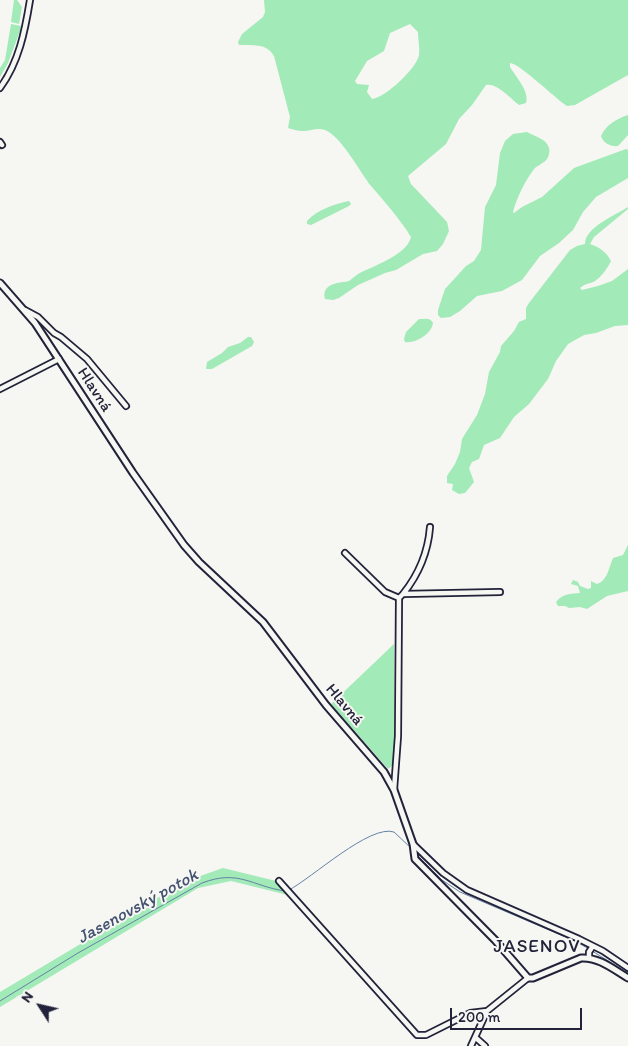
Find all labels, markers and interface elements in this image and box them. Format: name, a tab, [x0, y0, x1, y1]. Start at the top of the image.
street label: Hlavná	[73, 364, 115, 416]
street label: Hlavná	[321, 680, 367, 730]
water label: Jasenovský potok	[74, 865, 202, 949]
district label: JASENOV	[493, 936, 581, 958]
north arrow	[15, 981, 65, 1031]
text: N	[18, 988, 37, 1006]
scale bar	[453, 998, 586, 1030]
text: 200 m	[458, 1008, 500, 1026]

